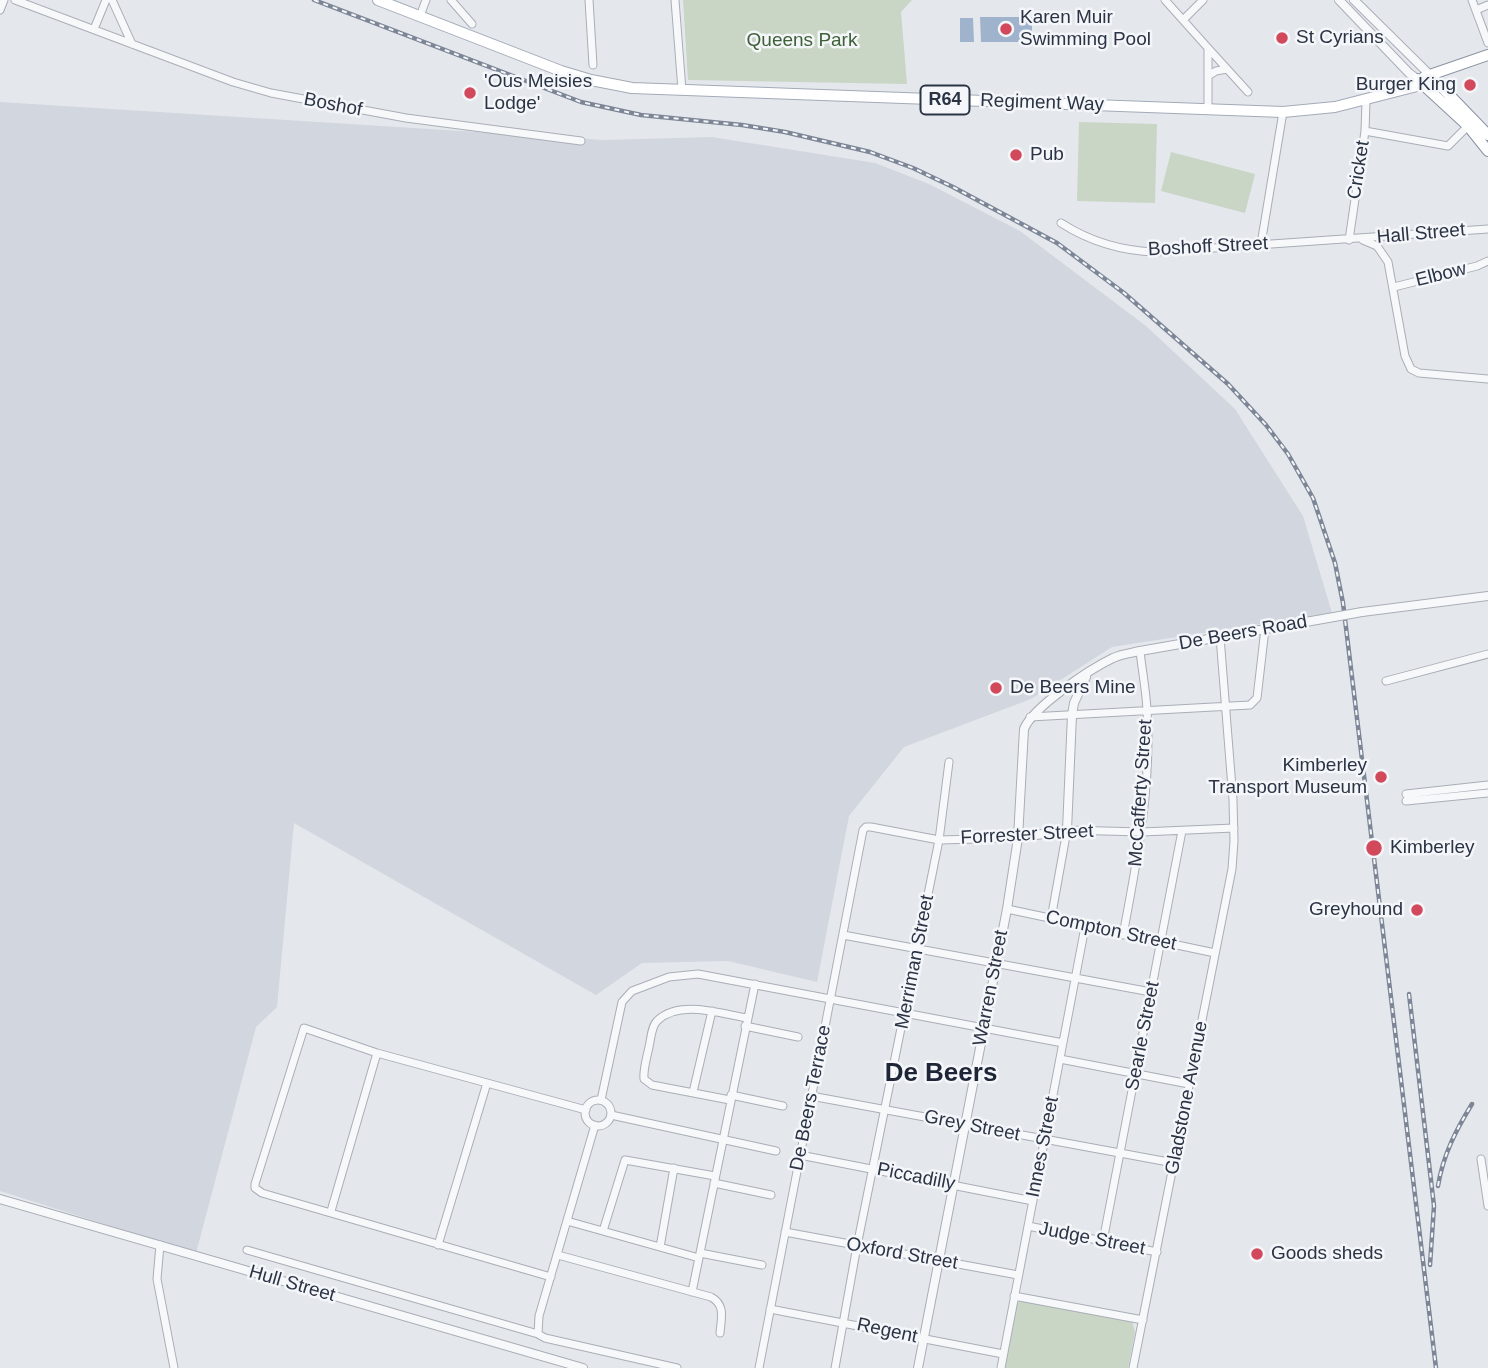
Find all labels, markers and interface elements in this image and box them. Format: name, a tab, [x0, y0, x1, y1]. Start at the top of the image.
place label: Karen Muir Swimming Pool	[1020, 7, 1151, 51]
marker: Karen Muir Swimming Pool	[998, 21, 1014, 37]
place label: St Cyrians	[1296, 27, 1384, 49]
park label: Queens Park	[747, 30, 857, 52]
marker: St Cyrians	[1274, 30, 1290, 46]
place label: 'Ous Meisies Lodge'	[484, 71, 592, 115]
place label: Burger King	[1356, 74, 1456, 96]
marker: Burger King	[1462, 77, 1478, 93]
marker: 'Ous Meisies Lodge'	[462, 85, 478, 101]
road number: R64	[920, 86, 970, 114]
street label: Boshof	[302, 88, 364, 122]
street label: Regiment Way	[980, 89, 1104, 117]
street label: Cricket	[1343, 139, 1375, 201]
place label: Pub	[1030, 144, 1064, 166]
marker: Pub	[1008, 147, 1024, 163]
street label: Hall Street	[1376, 219, 1466, 249]
street label: Boshoff Street	[1147, 232, 1269, 262]
street label: Elbow	[1413, 258, 1469, 292]
street label: De Beers Road	[1177, 610, 1309, 656]
place label: De Beers Mine	[1010, 677, 1136, 699]
marker: De Beers Mine	[988, 680, 1004, 696]
street label: McCafferty Street	[1124, 719, 1158, 867]
place label: Kimberley Transport Museum	[1208, 755, 1367, 799]
marker: Kimberley Transport Museum	[1373, 769, 1389, 785]
street label: Forrester Street	[960, 820, 1094, 850]
place label: Kimberley	[1390, 837, 1474, 859]
marker: Kimberley	[1364, 838, 1384, 858]
street label: Merriman Street	[891, 893, 939, 1031]
place label: Greyhound	[1309, 899, 1403, 921]
marker: Greyhound	[1409, 902, 1425, 918]
street label: Compton Street	[1044, 906, 1178, 956]
street label: Warren Street	[969, 928, 1013, 1048]
street label: Searle Street	[1121, 979, 1165, 1093]
street label: Gladstone Avenue	[1161, 1019, 1213, 1177]
street label: De Beers Terrace	[786, 1023, 836, 1173]
district label: De Beers	[885, 1058, 997, 1090]
street label: Innes Street	[1022, 1095, 1064, 1199]
street label: Grey Street	[922, 1106, 1022, 1146]
street label: Piccadilly	[875, 1158, 957, 1196]
street label: Judge Street	[1037, 1218, 1147, 1260]
street label: Oxford Street	[844, 1233, 960, 1275]
place label: Goods sheds	[1271, 1243, 1383, 1265]
marker: Goods sheds	[1249, 1246, 1265, 1262]
street label: Hull Street	[246, 1261, 338, 1307]
street label: Regent	[855, 1313, 919, 1349]

